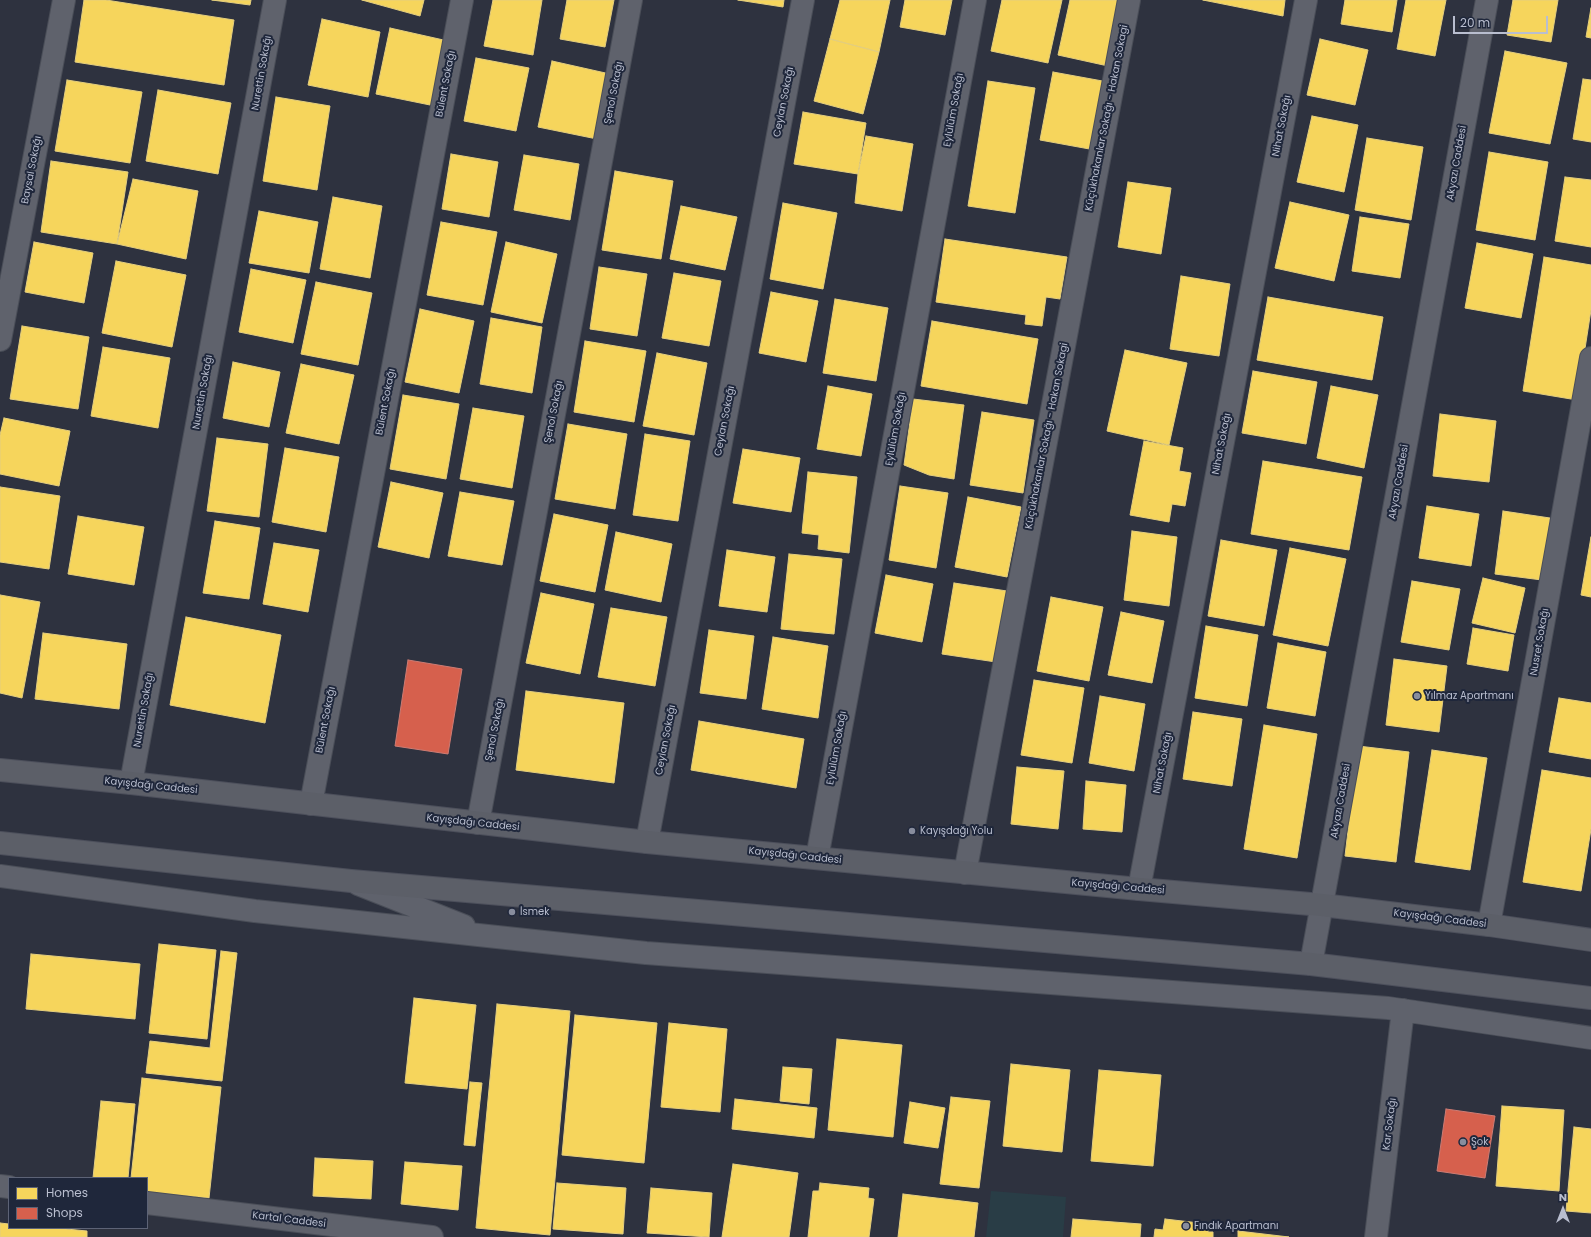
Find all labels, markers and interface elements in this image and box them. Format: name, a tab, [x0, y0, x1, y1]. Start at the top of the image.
scale bar	[1455, 8, 1550, 34]
text: 20 m	[1460, 14, 1490, 31]
street label: Küçükhakanlar Sokağı - Hakan Sokagi	[1083, 24, 1131, 212]
street label: Nurettin Sokağı	[250, 35, 274, 111]
street label: Bülent Sokağı	[434, 50, 458, 118]
street label: Şenol Sokağı	[602, 61, 626, 125]
street label: Ceylan Sokağı	[771, 66, 797, 138]
street label: Eylülüm Sokağı	[942, 72, 966, 148]
street label: Nihat Sokağı	[1270, 94, 1294, 158]
street label: Akyazı Caddesi	[1445, 125, 1469, 201]
street label: Baysal Sokağı	[20, 135, 44, 205]
street label: Küçükhakanlar Sokağı - Hakan Sokagi	[1023, 342, 1071, 530]
street label: Nurettin Sokağı	[191, 354, 215, 430]
street label: Bülent Sokağı	[374, 368, 398, 436]
street label: Şenol Sokağı	[542, 380, 566, 444]
street label: Ceylan Sokağı	[712, 385, 738, 457]
street label: Eylülüm Sokağı	[884, 391, 908, 467]
street label: Nihat Sokağı	[1210, 412, 1234, 476]
street label: Akyazı Caddesi	[1387, 444, 1411, 520]
street label: Nusret Sokağı	[1528, 607, 1552, 677]
street label: Nurettin Sokağı	[132, 672, 156, 748]
street label: Bülent Sokağı	[314, 686, 338, 754]
place label: Yılmaz Apartmanı	[1425, 690, 1514, 702]
marker: Yılmaz Apartmanı	[1412, 691, 1422, 701]
street label: Şenol Sokağı	[483, 698, 507, 762]
street label: Ceylan Sokağı	[653, 704, 679, 776]
street label: Eylülüm Sokağı	[825, 710, 849, 786]
street label: Nihat Sokağı	[1151, 731, 1175, 795]
street label: Akyazı Caddesi	[1329, 763, 1353, 839]
street label: Kayışdağı Caddesi	[104, 775, 198, 797]
street label: Kayışdağı Caddesi	[426, 812, 520, 834]
place label: Kayışdağı Yolu	[920, 825, 993, 837]
marker: Kayışdağı Yolu	[907, 826, 917, 836]
street label: Kayışdağı Caddesi	[748, 845, 842, 867]
street label: Kayışdağı Caddesi	[1071, 877, 1165, 897]
place label: İsmek	[520, 906, 549, 918]
marker: İsmek	[507, 907, 517, 917]
street label: Kayışdağı Caddesi	[1393, 907, 1487, 931]
street label: Kar Sokağı	[1381, 1097, 1399, 1151]
place label: Şok	[1471, 1136, 1488, 1148]
marker: Şok	[1458, 1137, 1468, 1147]
legend	[8, 1177, 148, 1229]
text: Homes	[46, 1184, 88, 1201]
north arrow	[1543, 1189, 1583, 1229]
text: N	[1559, 1189, 1567, 1205]
text: Shops	[46, 1204, 83, 1221]
street label: Kartal Caddesi	[252, 1210, 326, 1230]
place label: Fındık Apartmanı	[1194, 1220, 1278, 1232]
marker: Fındık Apartmanı	[1181, 1221, 1191, 1231]

